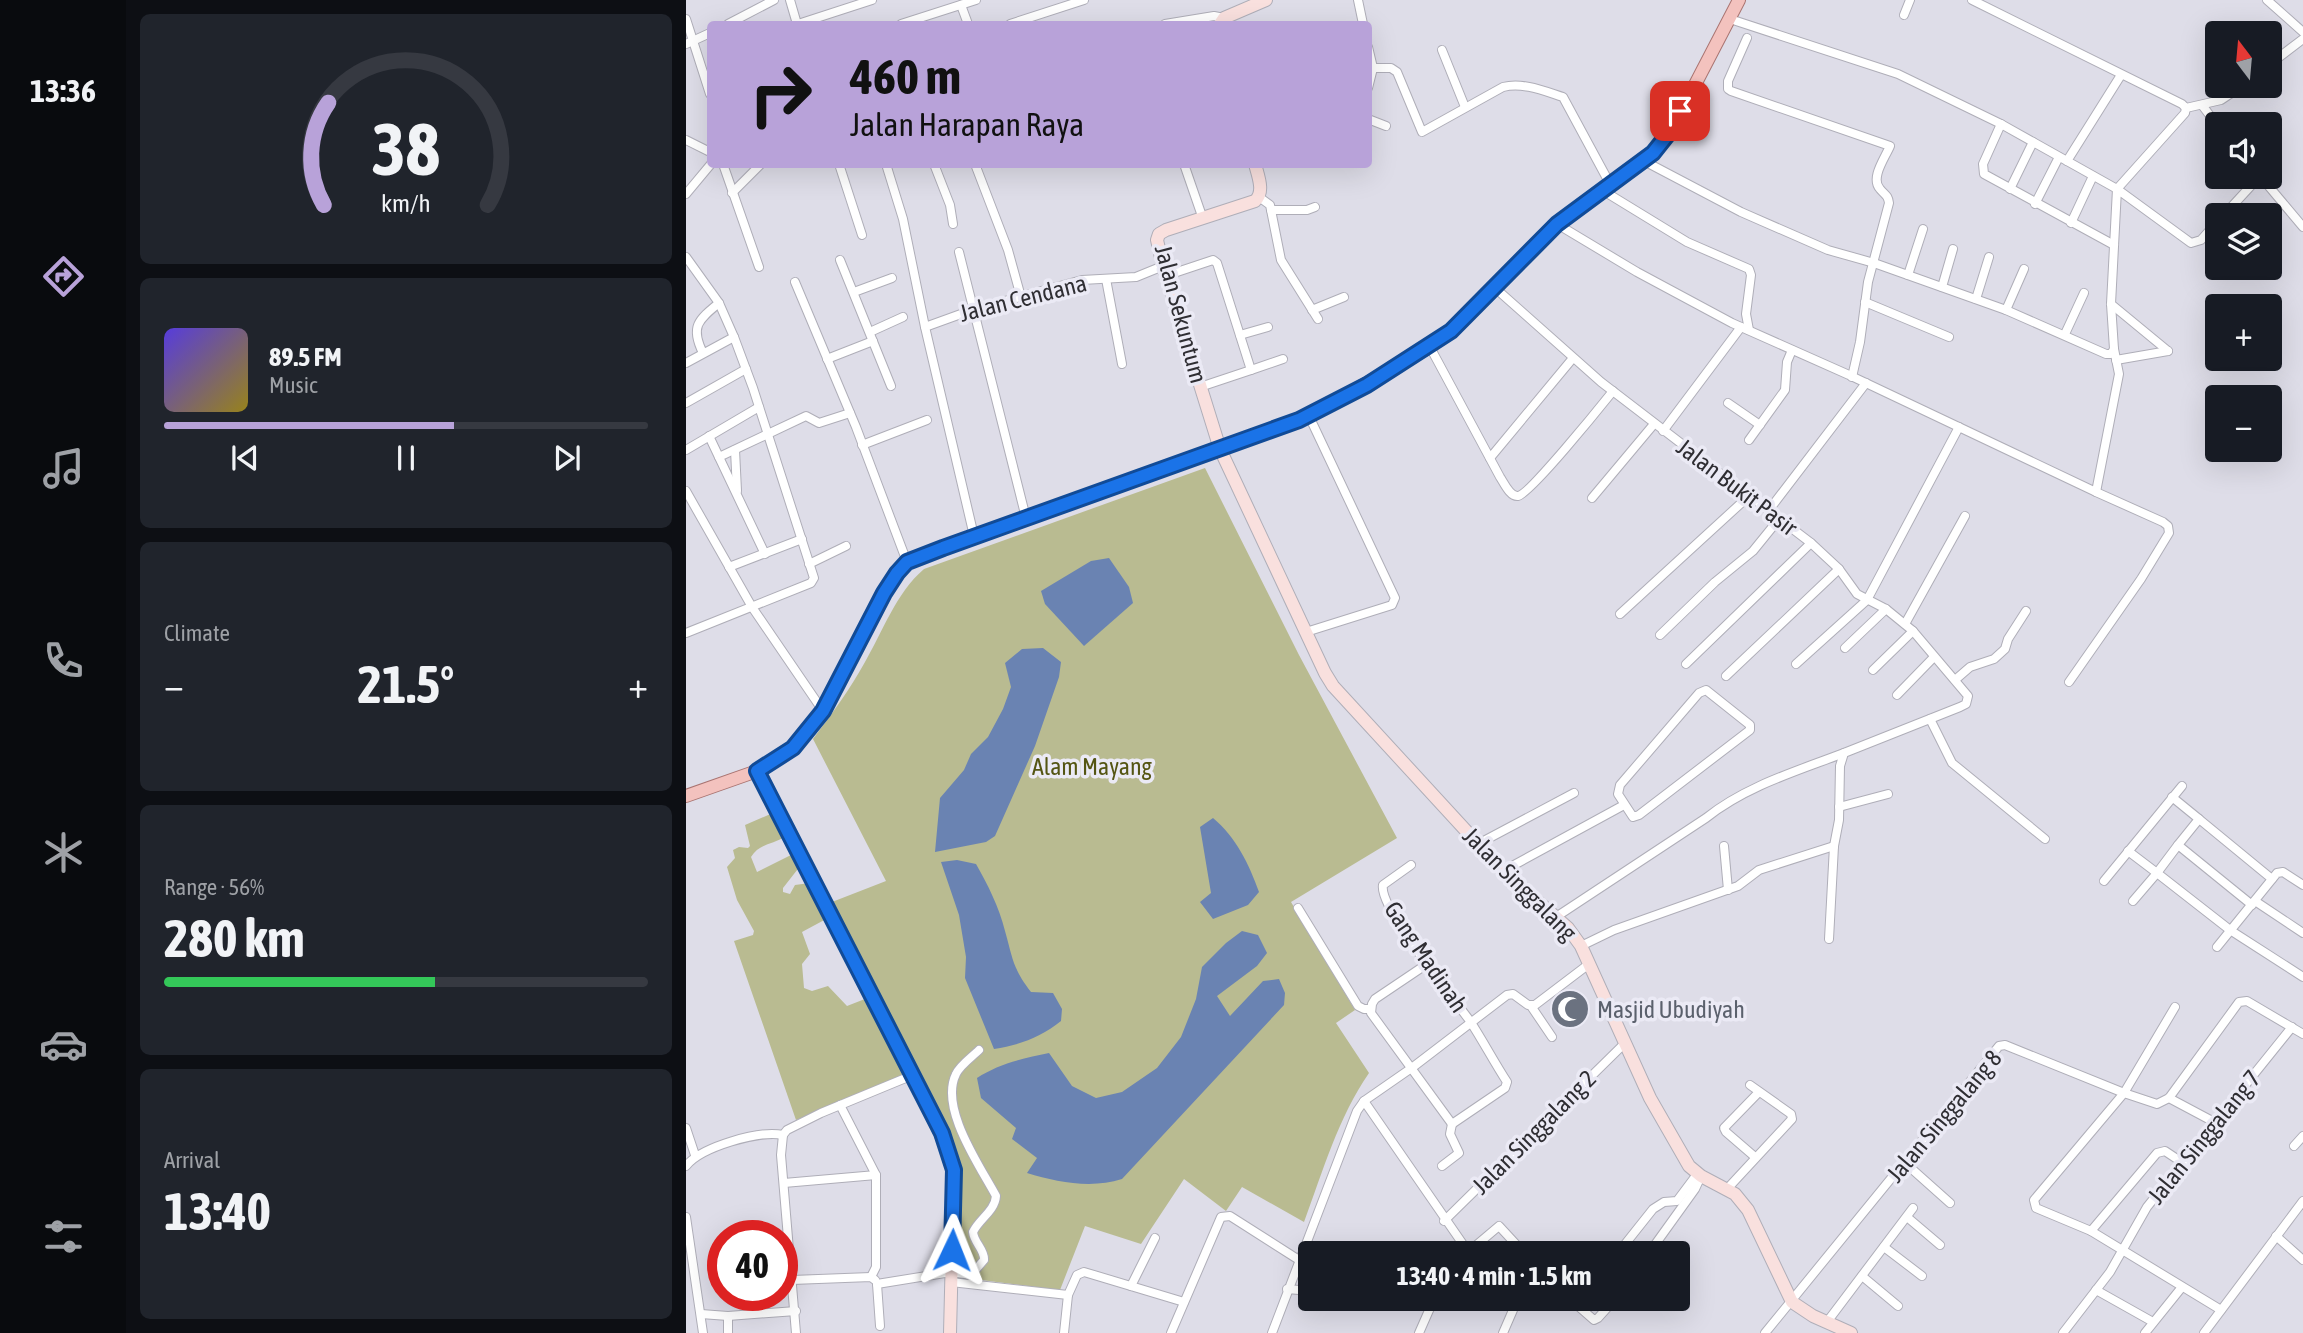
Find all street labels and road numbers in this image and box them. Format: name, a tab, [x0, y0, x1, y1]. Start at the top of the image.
street label: Jalan Sekuntum	[1150, 242, 1212, 386]
street label: Jalan Cendana	[957, 269, 1089, 327]
street label: Jalan Bukit Pasir	[1672, 433, 1803, 541]
street label: Jalan Singgalang	[1458, 822, 1583, 947]
street label: Gang Madinah	[1379, 897, 1473, 1017]
street label: Jalan Singgalang 8	[1881, 1045, 2007, 1187]
street label: Jalan Singgalang 2	[1467, 1065, 1601, 1199]
street label: Jalan Singgalang 7	[2142, 1065, 2266, 1209]

